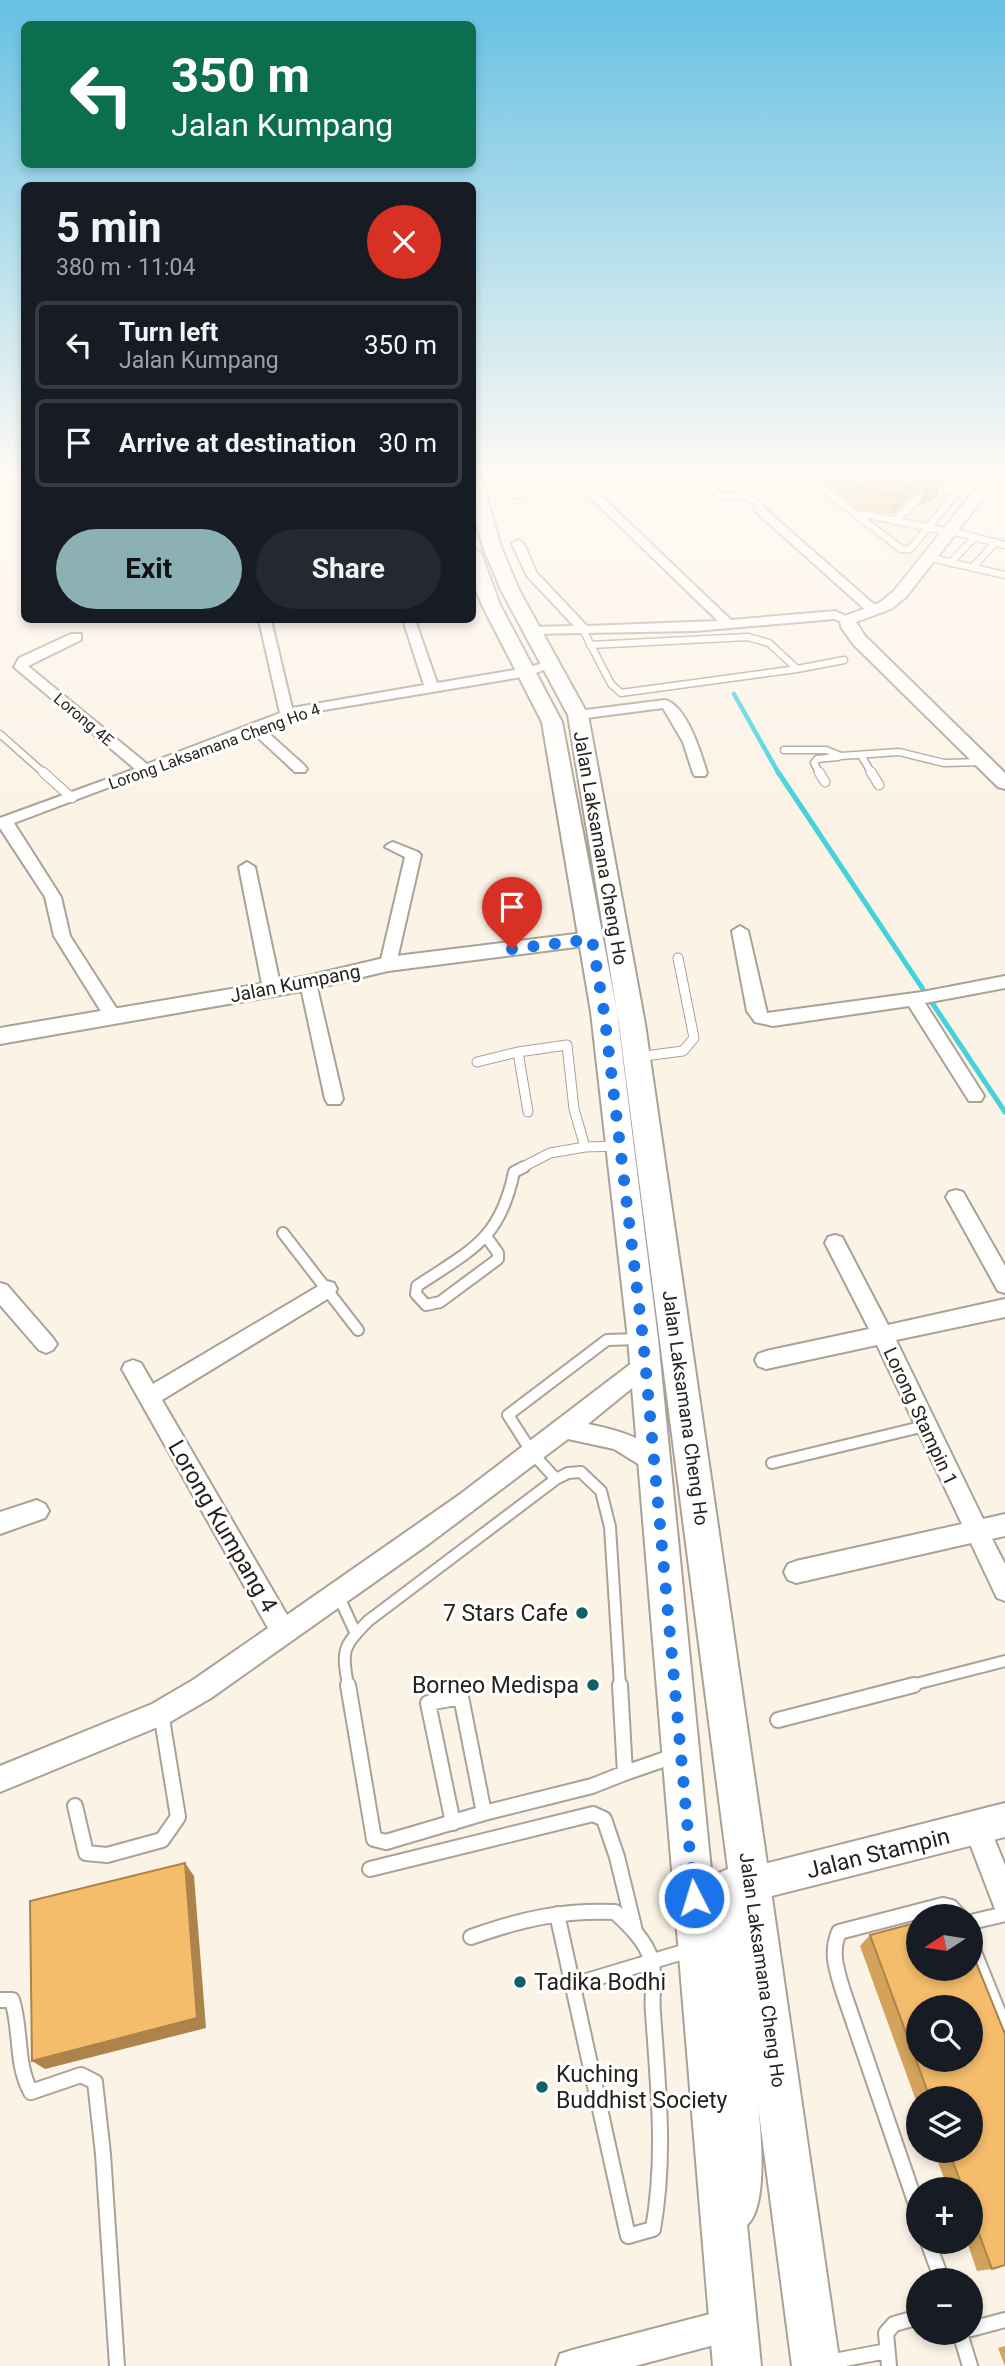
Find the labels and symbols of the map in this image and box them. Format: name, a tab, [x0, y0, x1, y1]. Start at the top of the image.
street label: Lorong 4E	[50, 689, 117, 750]
street label: Lorong Laksamana Cheng Ho 4	[106, 699, 322, 794]
street label: Jalan Laksamana Cheng Ho	[569, 729, 632, 967]
pin	[482, 877, 542, 949]
street label: Jalan Kumpang	[228, 960, 362, 1007]
street label: Jalan Laksamana Cheng Ho	[658, 1289, 713, 1527]
street label: Lorong Stampin 1	[878, 1344, 963, 1489]
street label: Lorong Kumpang 4	[162, 1435, 283, 1617]
place label: 7 Stars Cafe	[443, 1600, 568, 1627]
marker: 7 Stars Cafe	[574, 1605, 590, 1621]
place label: Borneo Medispa	[412, 1672, 579, 1699]
marker: Borneo Medispa	[585, 1677, 601, 1693]
street label: Jalan Stampin	[804, 1823, 953, 1884]
street label: Jalan Laksamana Cheng Ho	[735, 1851, 790, 2089]
position arrow	[657, 1861, 731, 1935]
north arrow	[906, 1904, 984, 1981]
place label: Tadika Bodhi	[534, 1969, 666, 1996]
marker: Tadika Bodhi	[512, 1974, 528, 1990]
place label: Kuching Buddhist Society	[556, 2061, 727, 2114]
marker: Kuching Buddhist Society	[534, 2079, 550, 2095]

